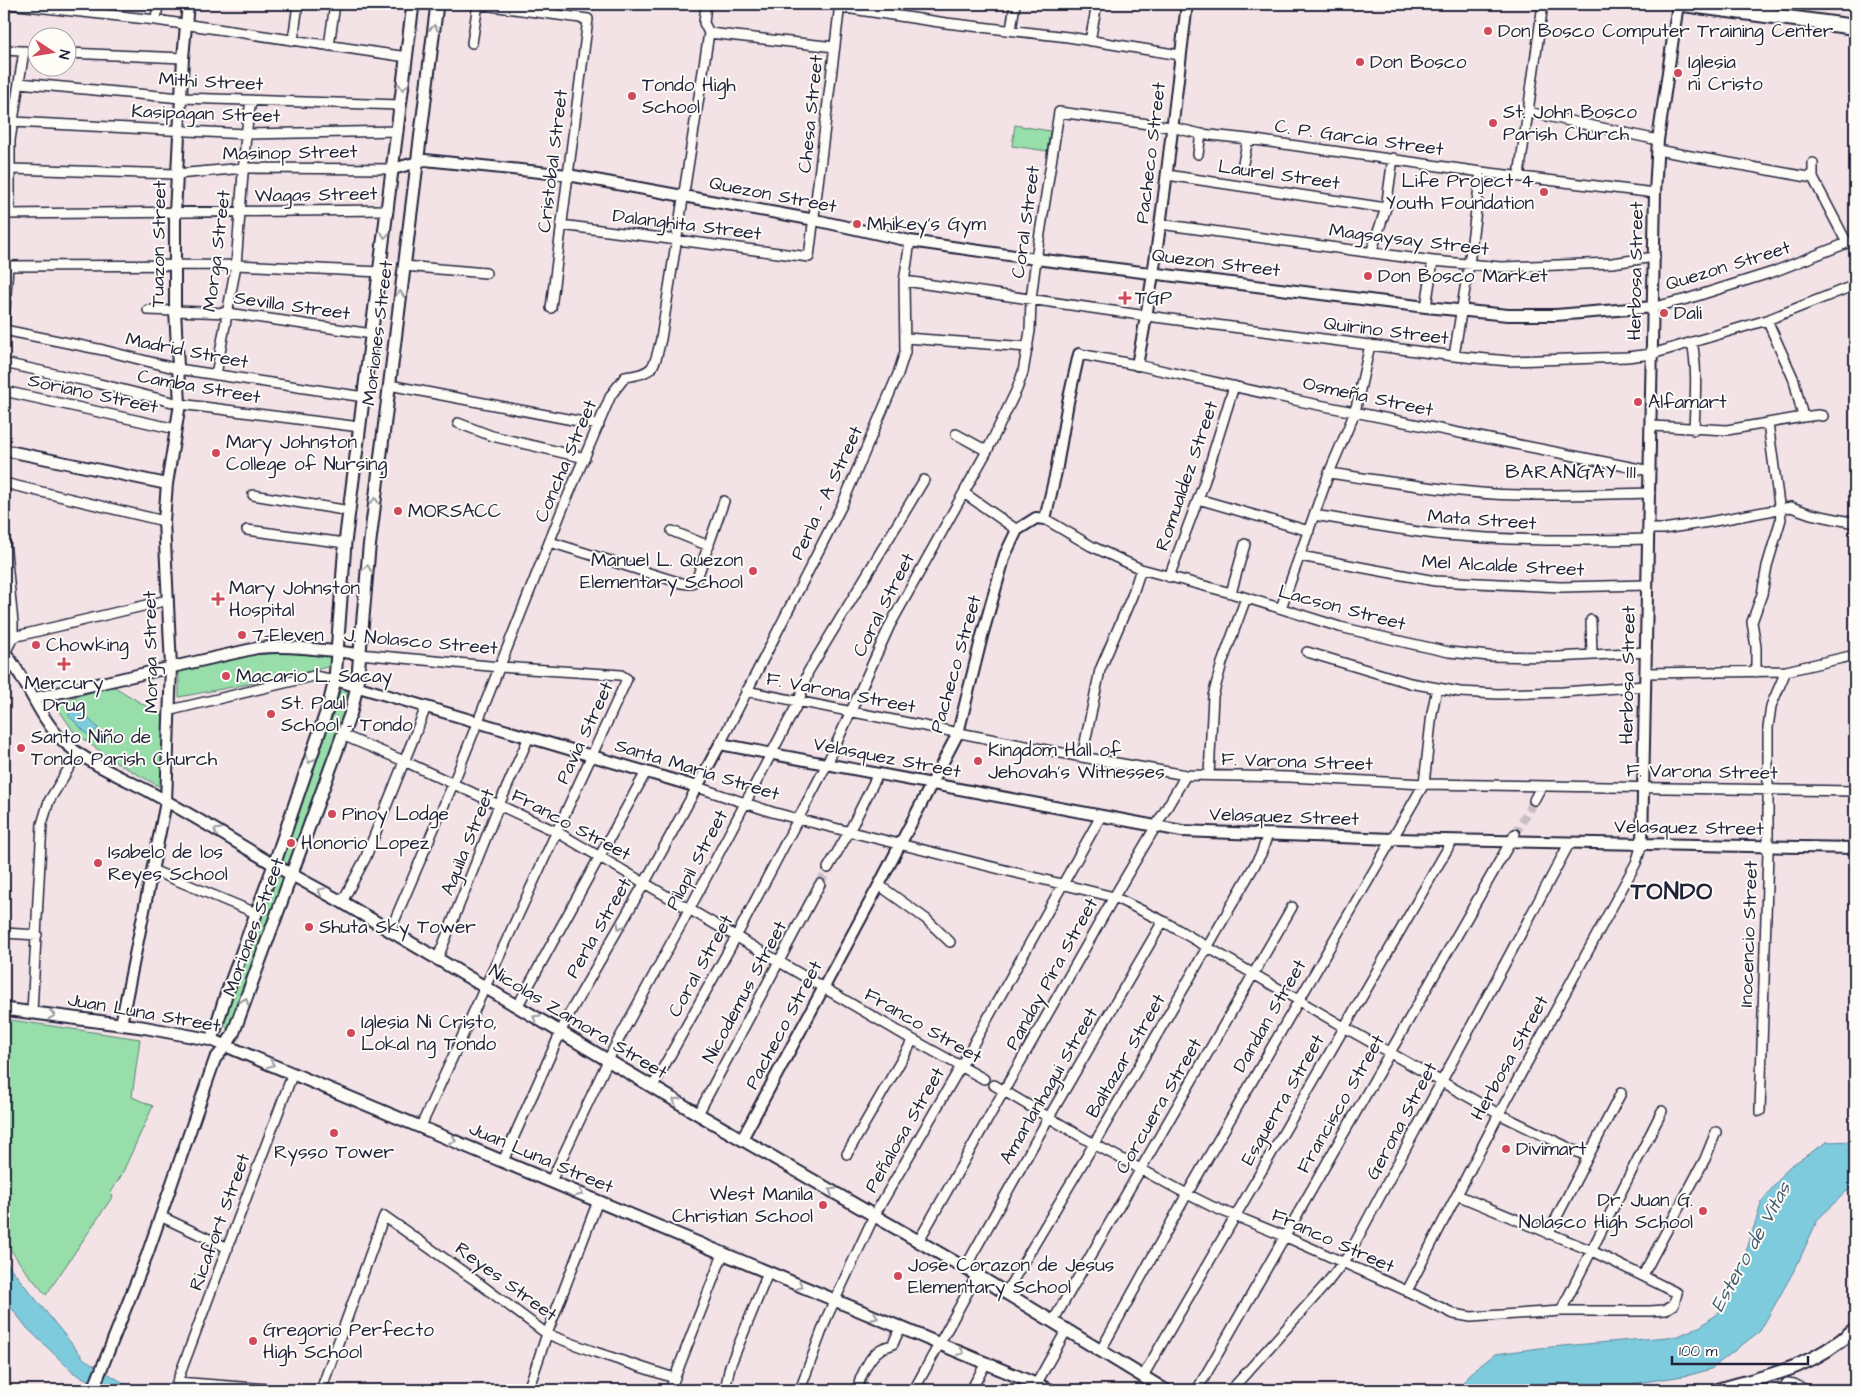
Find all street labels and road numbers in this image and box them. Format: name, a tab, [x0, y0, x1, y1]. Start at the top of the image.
street label: Chesa Street	[791, 53, 831, 174]
street label: Mithi Street	[158, 66, 264, 98]
street label: Pacheco Street	[1129, 80, 1173, 225]
street label: Cristobal Street	[531, 87, 575, 234]
street label: Kasipagan Street	[131, 98, 281, 131]
street label: C. P. Garcia Street	[1273, 113, 1445, 163]
street label: Masinop Street	[222, 138, 358, 168]
street label: Laurel Street	[1216, 153, 1342, 197]
street label: Coral Street	[1005, 164, 1047, 280]
street label: Quezon Street	[707, 169, 839, 221]
street label: Tuazon Street	[144, 180, 174, 308]
street label: Wagas Street	[254, 180, 378, 211]
street label: Morga Street	[196, 188, 239, 314]
street label: Herbosa Street	[1621, 201, 1651, 341]
street label: Dalanghita Street	[611, 202, 763, 249]
street label: Magsaysay Street	[1327, 217, 1491, 264]
street label: Quezon Street	[1662, 234, 1794, 298]
street label: Quezon Street	[1150, 242, 1282, 284]
street label: Moriones Street	[356, 259, 400, 407]
street label: Sevilla Street	[232, 284, 352, 328]
street label: Quirino Street	[1322, 310, 1450, 352]
street label: Madrid Street	[123, 326, 251, 376]
street label: Camba Street	[135, 363, 263, 411]
street label: Soriano Street	[25, 367, 161, 421]
street label: Osmeña Street	[1300, 370, 1436, 424]
street label: Concha Street	[528, 395, 604, 527]
street label: Romualdez Street	[1149, 397, 1225, 555]
street label: Perla - A Street	[784, 421, 870, 564]
street label: Mata Street	[1427, 503, 1538, 537]
street label: Coral Street	[846, 548, 922, 662]
street label: Mel Alcalde Street	[1421, 548, 1585, 584]
street label: Lacson Street	[1275, 578, 1409, 638]
street label: Morga Street	[136, 590, 167, 714]
street label: Pacheco Street	[923, 592, 989, 736]
street label: Herbosa Street	[1613, 605, 1643, 745]
street label: J. Nolasco Street	[343, 622, 499, 662]
street label: F. Varona Street	[764, 665, 918, 721]
street label: Pavia Street	[549, 677, 621, 789]
street label: Velasquez Street	[811, 730, 963, 786]
street label: Santa Maria Street	[611, 732, 783, 808]
street label: F. Varona Street	[1221, 746, 1374, 778]
street label: F. Varona Street	[1626, 757, 1778, 787]
street label: Franco Street	[506, 782, 636, 868]
street label: Aguila Street	[434, 784, 503, 900]
street label: Velasquez Street	[1209, 801, 1360, 833]
street label: Pilapil Street	[659, 805, 735, 915]
street label: Velasquez Street	[1614, 813, 1764, 843]
street label: Moriones Street	[216, 853, 292, 1000]
street label: Inocencio Street	[1733, 860, 1765, 1008]
street label: Perla Street	[559, 873, 639, 983]
street label: Panday Pira Street	[999, 893, 1106, 1055]
street label: Coral Street	[662, 910, 740, 1022]
street label: Nicodemus Street	[696, 916, 794, 1068]
street label: Dandan Street	[1227, 954, 1314, 1078]
street label: Pacheco Street	[739, 956, 829, 1094]
street label: Nicolas Zamora Street	[484, 958, 673, 1086]
street label: Franco Street	[859, 981, 987, 1071]
street label: Juan Luna Street	[65, 986, 223, 1040]
street label: Baltazar Street	[1079, 989, 1173, 1123]
street label: Herbosa Street	[1464, 990, 1556, 1125]
street label: Amarlanhagui Street	[993, 1002, 1106, 1170]
street label: Esguerra Street	[1234, 1029, 1333, 1171]
street label: Francisco Street	[1290, 1029, 1392, 1178]
street label: Corcuera Street	[1109, 1033, 1209, 1179]
street label: Gerona Street	[1360, 1057, 1445, 1185]
street label: Peñalosa Street	[858, 1062, 952, 1198]
street label: Juan Luna Street	[465, 1115, 618, 1201]
street label: Ricafort Street	[183, 1149, 257, 1294]
street label: Franco Street	[1267, 1202, 1399, 1280]
street label: Reyes Street	[449, 1236, 563, 1329]

